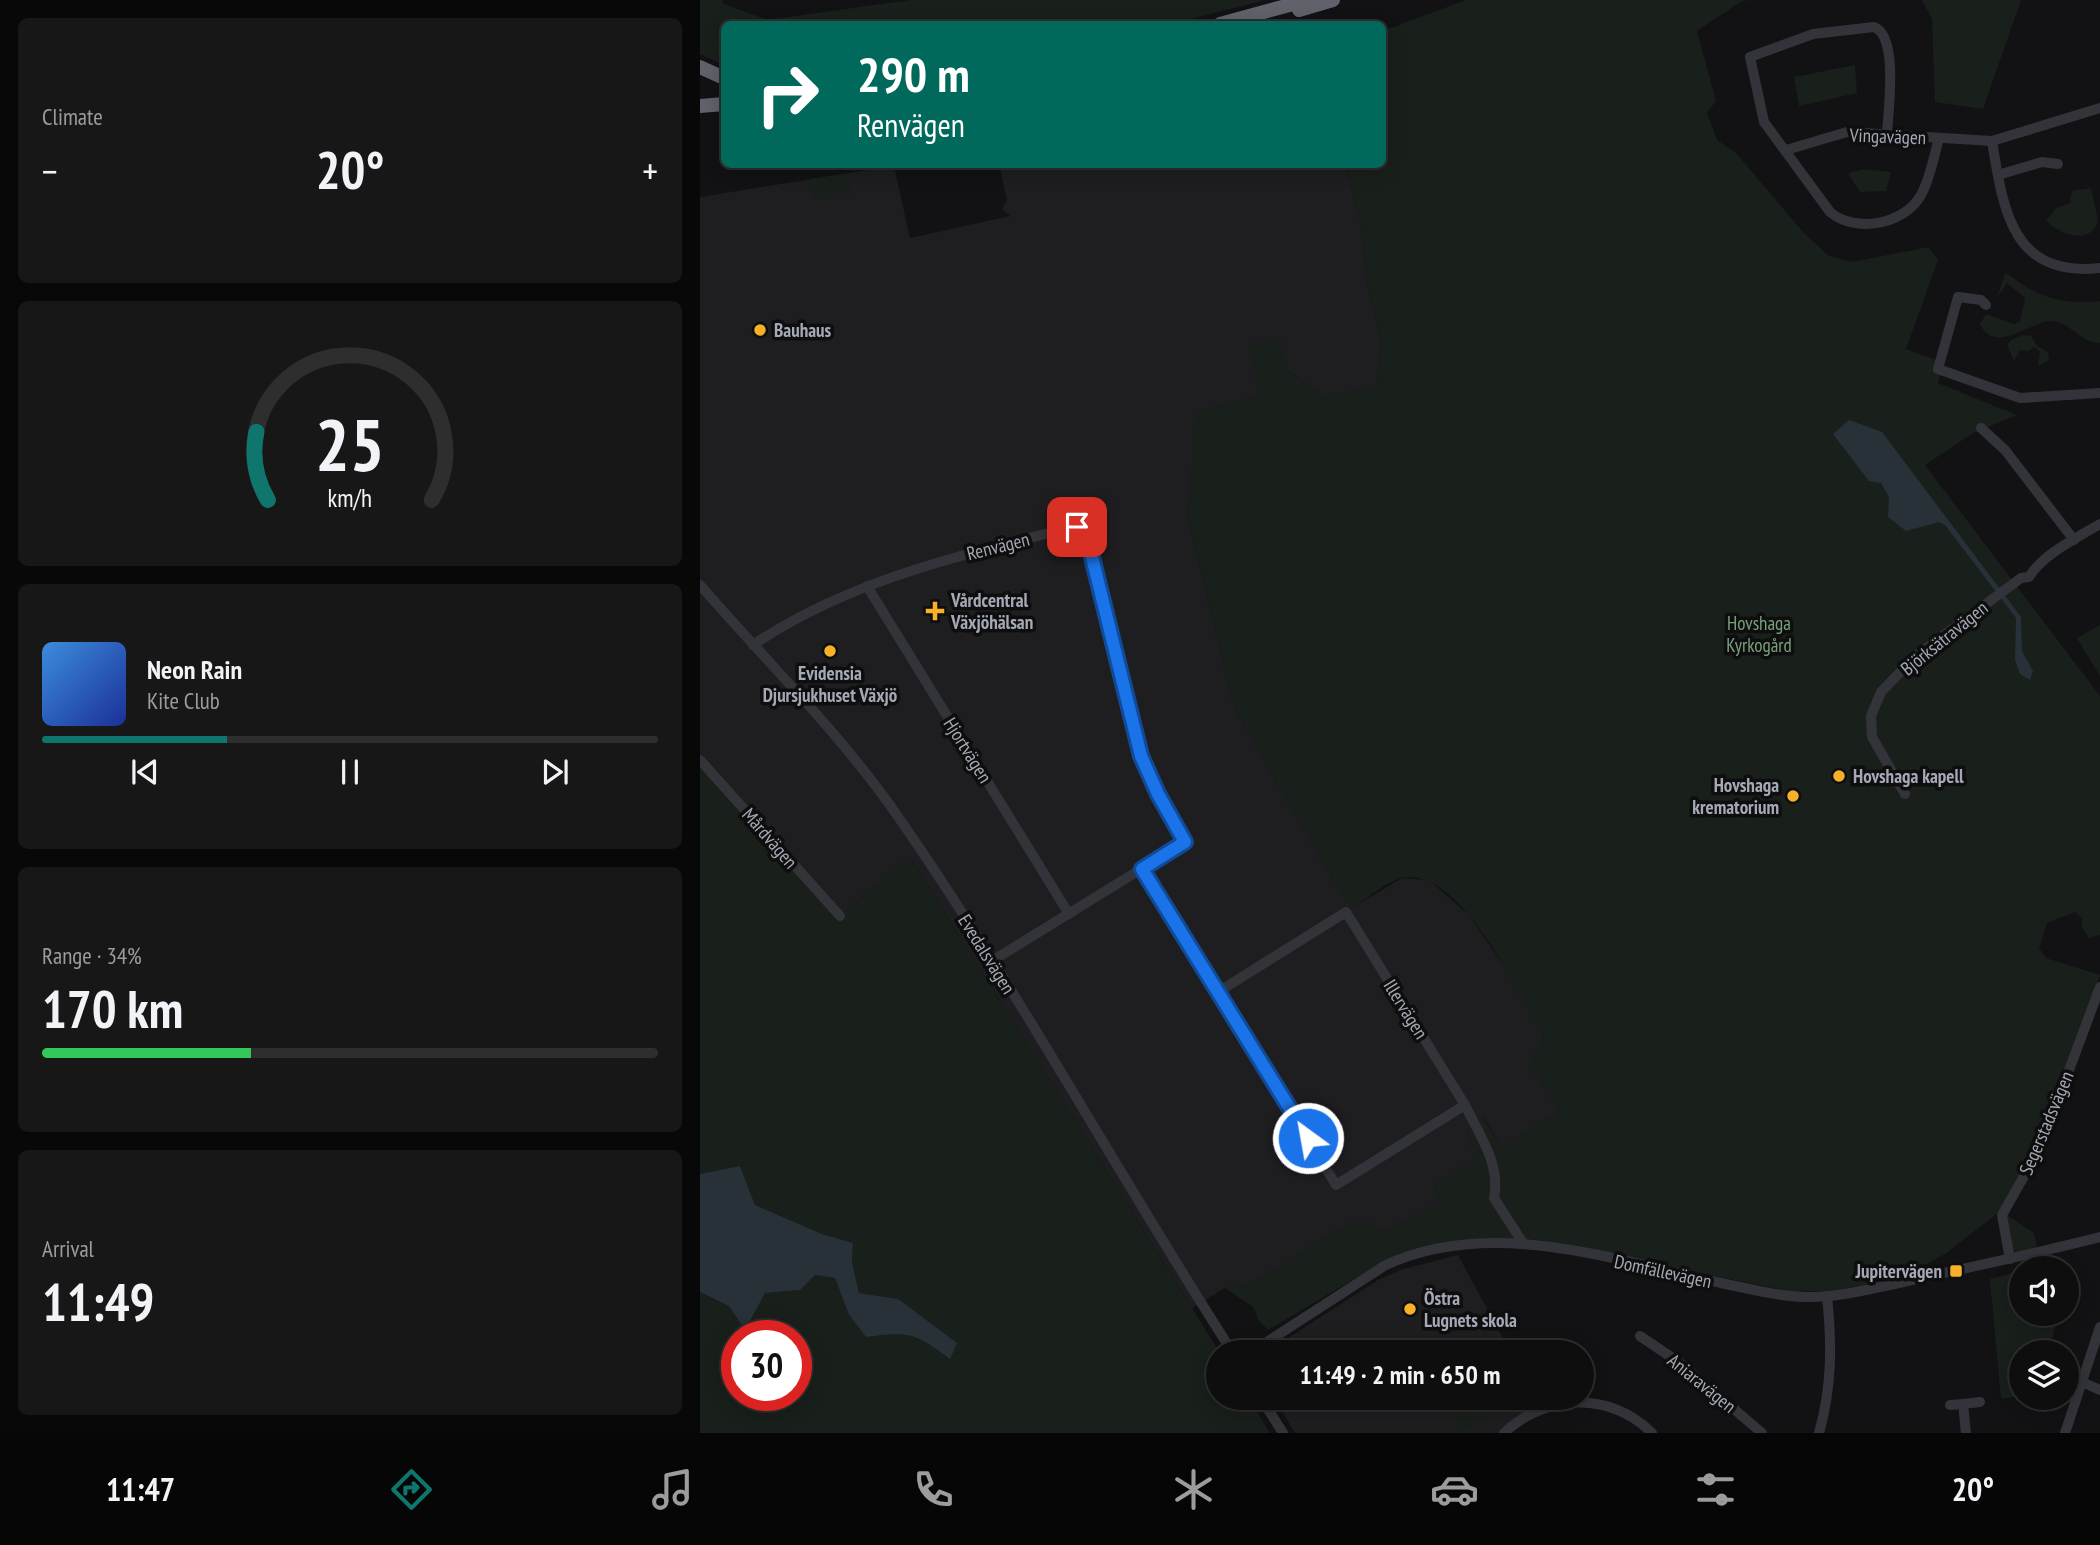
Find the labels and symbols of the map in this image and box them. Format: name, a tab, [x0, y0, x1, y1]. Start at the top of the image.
street label: Vingavägen	[1848, 123, 1927, 149]
place label: Bauhaus	[774, 318, 831, 342]
marker: Bauhaus	[752, 322, 768, 338]
pin	[1047, 497, 1107, 557]
street label: Renvägen	[964, 527, 1032, 565]
place label: Vårdcentral Växjöhälsan	[950, 588, 1033, 634]
street label: Björksätravägen	[1896, 596, 1992, 680]
marker: Vårdcentral Växjöhälsan	[925, 601, 945, 621]
park label: Hovshaga Kyrkogård	[1726, 611, 1792, 657]
marker: Evidensia Djursjukhuset Växjö	[822, 643, 838, 659]
place label: Evidensia Djursjukhuset Växjö	[763, 661, 897, 707]
street label: Hjortvägen	[939, 713, 997, 787]
place label: Hovshaga kapell	[1853, 764, 1964, 788]
marker: Hovshaga kapell	[1831, 768, 1847, 784]
place label: Hovshaga krematorium	[1692, 773, 1779, 819]
marker: Hovshaga krematorium	[1785, 788, 1801, 804]
street label: Mårdvägen	[737, 803, 803, 873]
street label: Evedalsvägen	[953, 910, 1021, 998]
street label: Illervägen	[1378, 975, 1434, 1043]
street label: Segerstadsvägen	[2013, 1068, 2079, 1178]
position arrow	[1271, 1101, 1345, 1175]
street label: Domfällevägen	[1612, 1249, 1714, 1293]
place label: Jupitervägen	[1855, 1259, 1942, 1283]
marker: Jupitervägen	[1948, 1263, 1964, 1279]
place label: Östra Lugnets skola	[1424, 1286, 1517, 1332]
marker: Östra Lugnets skola	[1402, 1301, 1418, 1317]
speed limit sign: 30	[721, 1320, 812, 1411]
street label: Aniaravägen	[1663, 1348, 1741, 1418]

